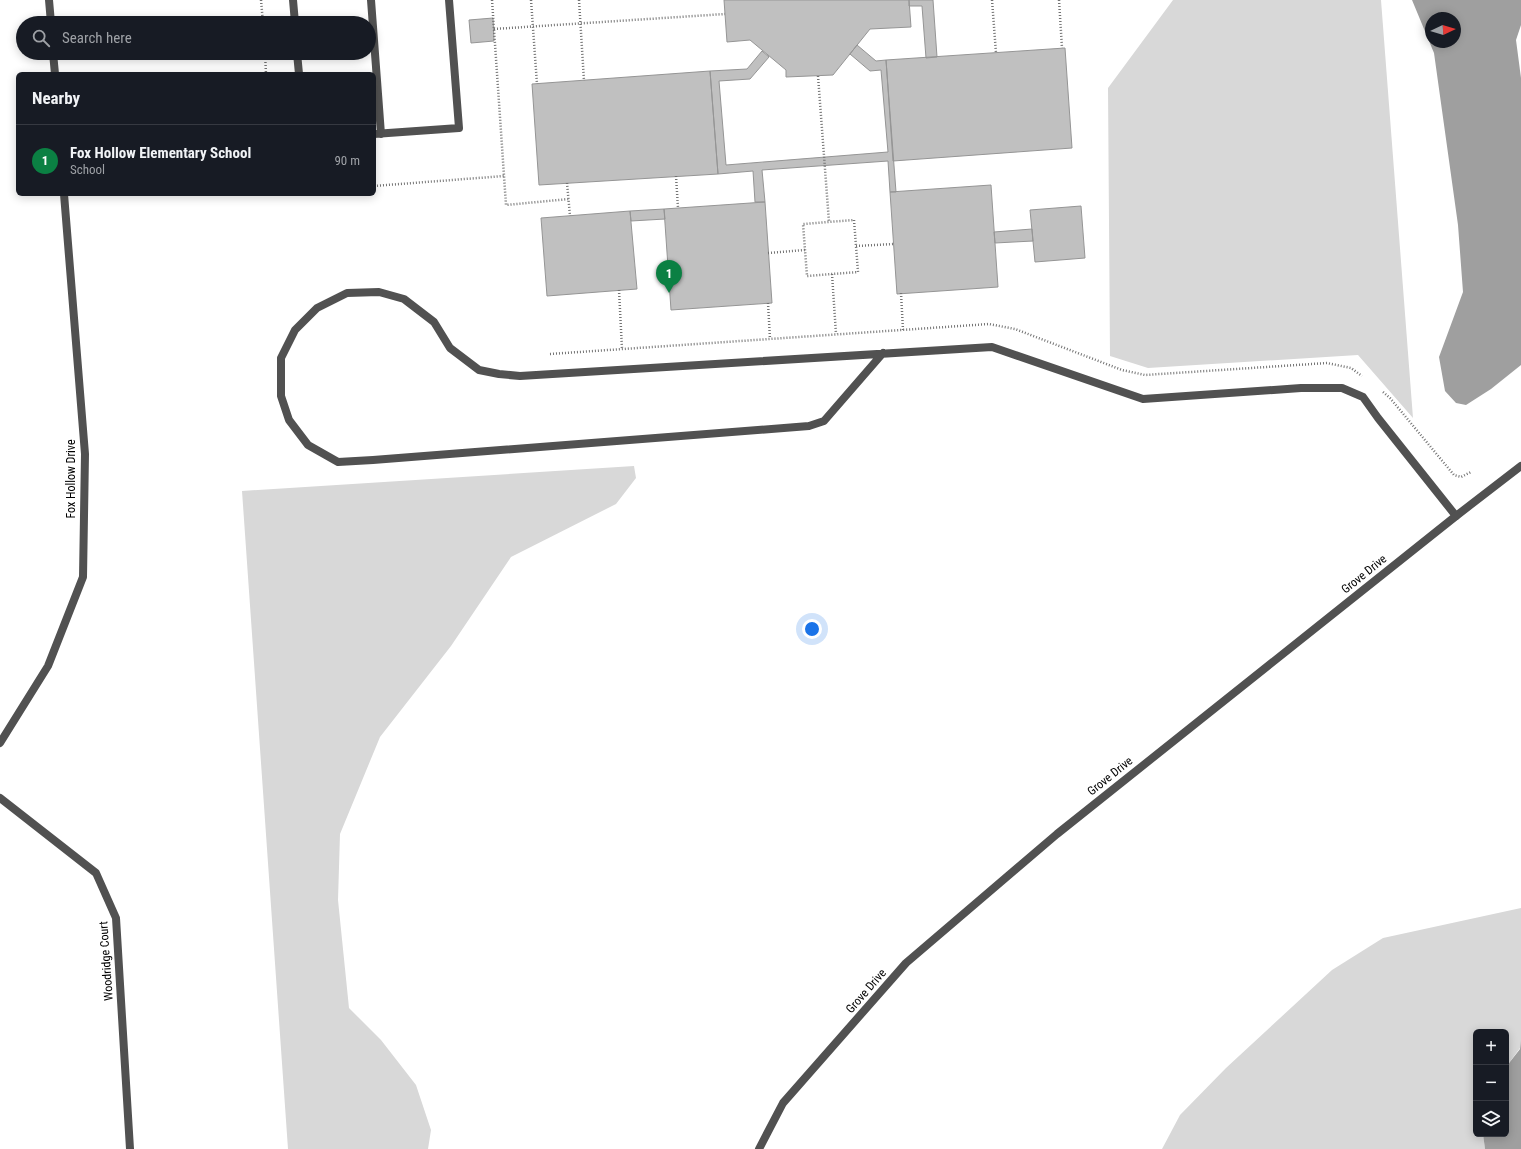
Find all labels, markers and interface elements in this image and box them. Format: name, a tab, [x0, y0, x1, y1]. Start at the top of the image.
north arrow	[1425, 12, 1461, 48]
search box	[16, 16, 376, 60]
icon: search	[30, 27, 52, 49]
text: Search here	[62, 29, 132, 47]
text: Nearby	[32, 88, 80, 108]
text: Fox Hollow Elementary School	[70, 144, 251, 162]
text: 1	[42, 153, 48, 168]
text: 90 m	[334, 153, 360, 168]
text: School	[70, 162, 105, 177]
pin: 1	[656, 260, 682, 293]
street label: Fox Hollow Drive	[64, 439, 78, 519]
street label: Grove Drive	[1339, 551, 1390, 596]
your location	[802, 619, 822, 639]
street label: Grove Drive	[1085, 753, 1136, 798]
street label: Woodridge Court	[96, 920, 116, 1001]
street label: Grove Drive	[843, 966, 889, 1016]
map controls	[1473, 1029, 1509, 1137]
button: +	[1473, 1029, 1509, 1065]
button: −	[1473, 1065, 1509, 1101]
button: layers	[1473, 1101, 1509, 1137]

